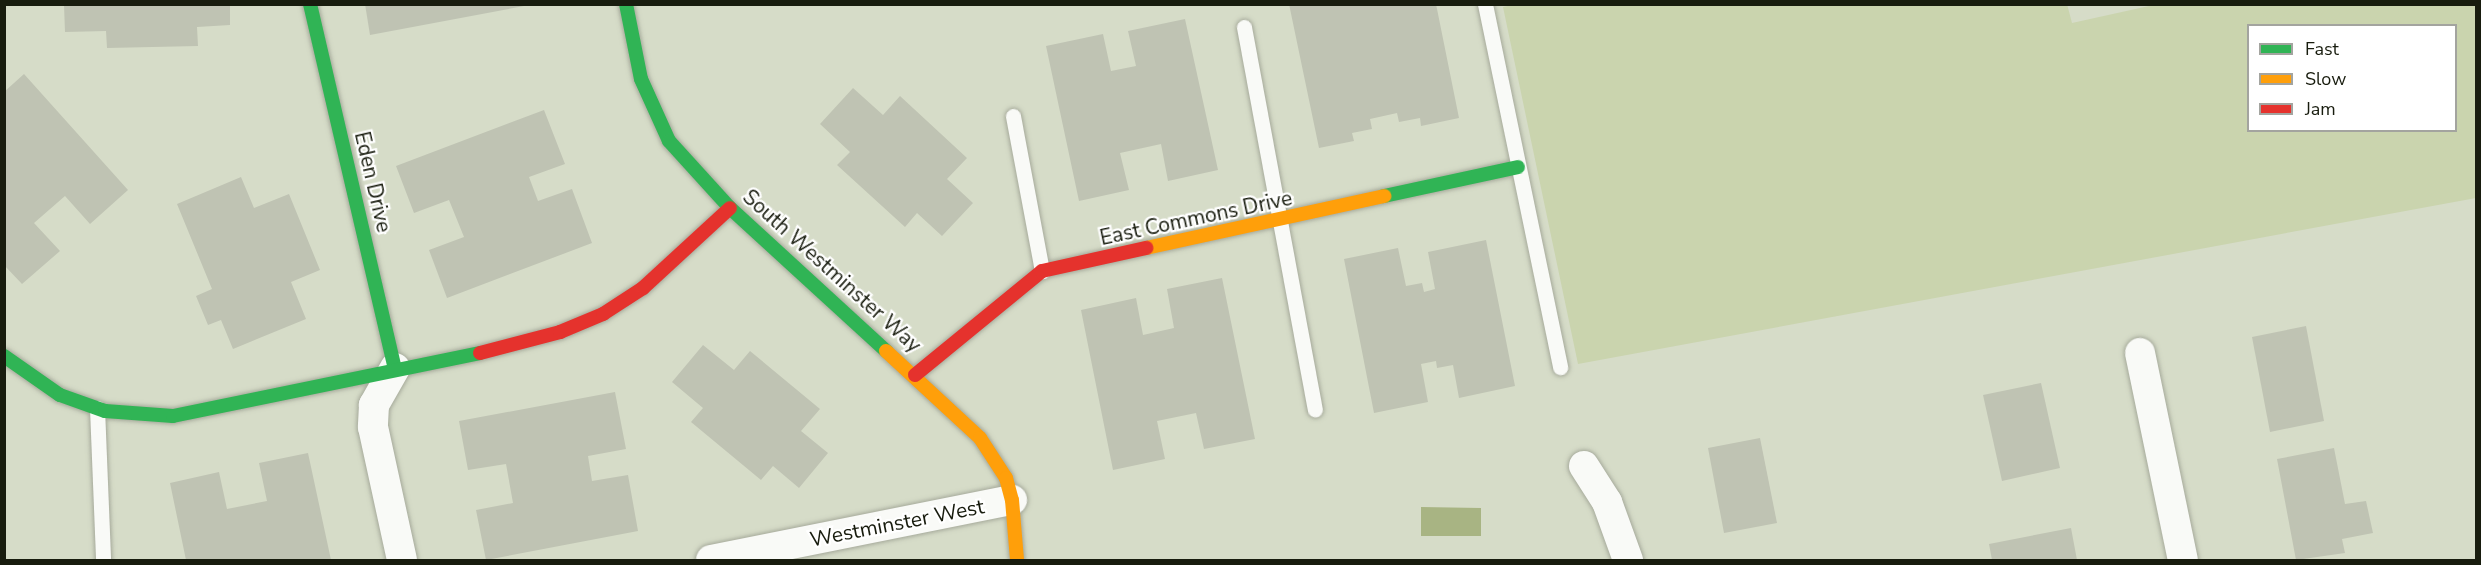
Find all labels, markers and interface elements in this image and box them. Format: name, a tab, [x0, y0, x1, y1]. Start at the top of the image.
legend	[2247, 24, 2457, 132]
text: Fast	[2305, 37, 2339, 61]
text: Slow	[2305, 67, 2346, 91]
text: Jam	[2305, 97, 2336, 121]
street label: Eden Drive	[349, 129, 397, 235]
street label: South Westminster Way	[738, 184, 926, 358]
street label: East Commons Drive	[1098, 185, 1294, 251]
street label: Westminster West	[808, 494, 986, 552]

